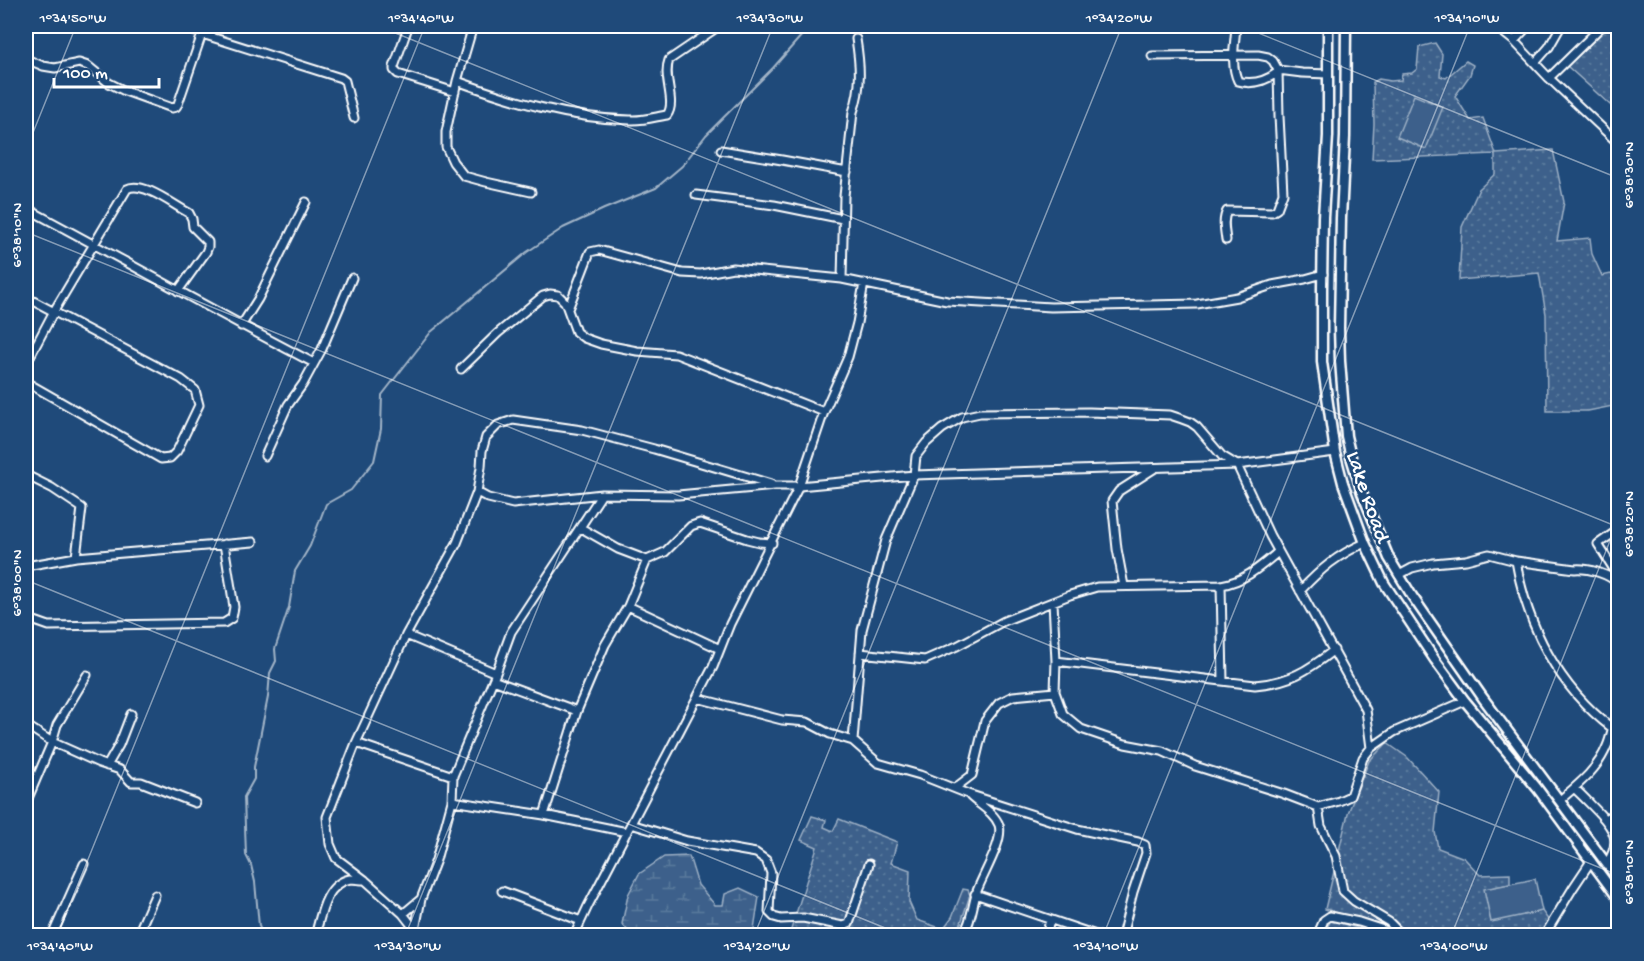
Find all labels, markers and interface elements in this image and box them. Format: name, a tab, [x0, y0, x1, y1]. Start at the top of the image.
text: 1°34'50"W	[39, 10, 107, 28]
text: 1°34'40"W	[387, 10, 454, 28]
text: 1°34'30"W	[736, 10, 804, 28]
text: 1°34'20"W	[1085, 10, 1152, 28]
text: 1°34'10"W	[1433, 10, 1500, 28]
scale bar	[54, 51, 159, 89]
text: 100 m	[62, 64, 108, 85]
text: 6°38'30"N	[1621, 142, 1639, 208]
text: 6°38'10"N	[9, 202, 27, 267]
street label: Lake Road	[1339, 448, 1395, 548]
text: 6°38'20"N	[1621, 491, 1639, 557]
text: 6°38'00"N	[9, 549, 27, 617]
text: 6°38'10"N	[1621, 839, 1639, 904]
text: 1°34'40"W	[26, 938, 93, 956]
text: 1°34'30"W	[374, 938, 442, 956]
text: 1°34'20"W	[723, 938, 790, 956]
text: 1°34'10"W	[1072, 938, 1139, 956]
text: 1°34'00"W	[1419, 938, 1488, 956]

